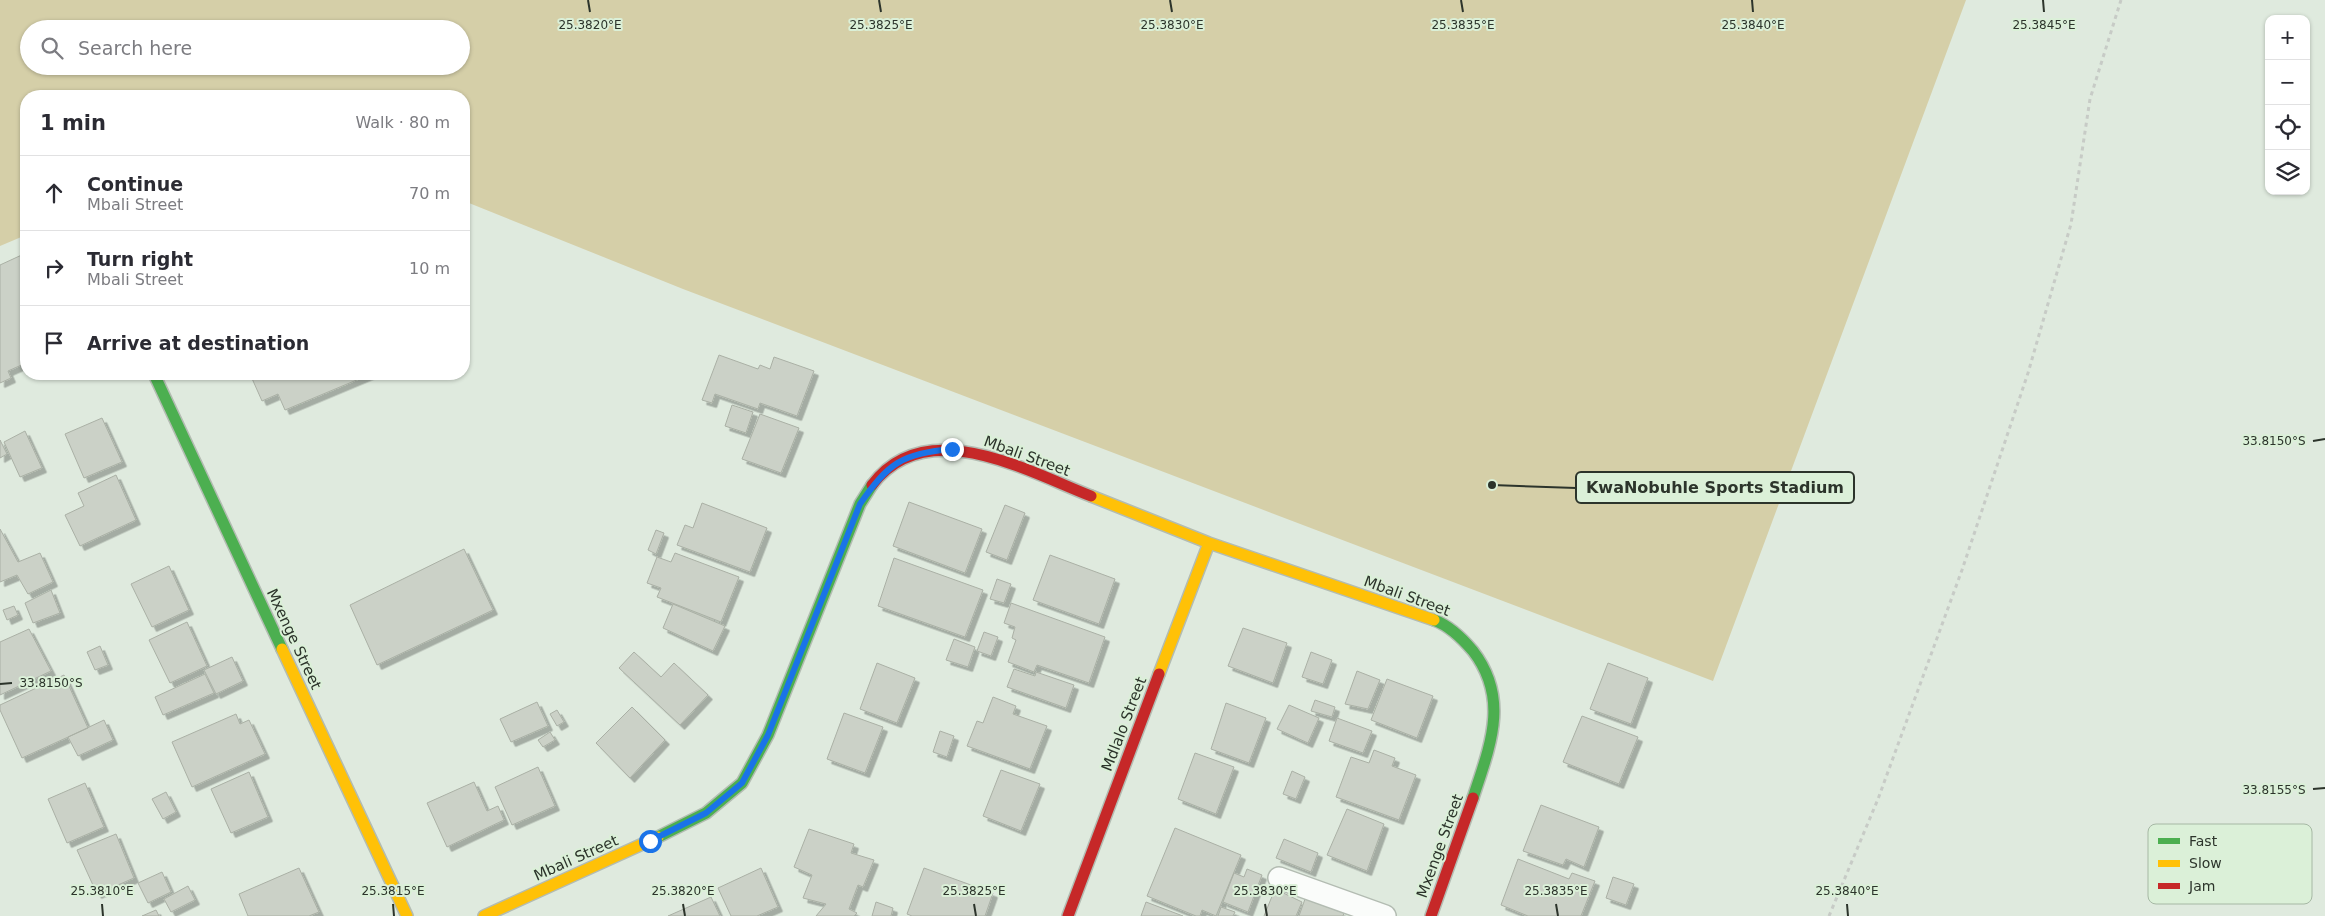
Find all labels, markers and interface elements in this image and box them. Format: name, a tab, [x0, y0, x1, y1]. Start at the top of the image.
map controls	[2265, 15, 2310, 195]
button: +	[2265, 15, 2310, 60]
text: 25.3820°E	[558, 18, 622, 32]
text: 25.3825°E	[849, 18, 913, 32]
text: 25.3830°E	[1140, 18, 1204, 32]
text: 25.3835°E	[1431, 18, 1495, 32]
text: 25.3840°E	[1721, 18, 1785, 32]
text: 25.3845°E	[2012, 18, 2076, 32]
search box	[20, 20, 470, 75]
icon: search	[38, 34, 66, 62]
text: Search here	[78, 37, 192, 59]
button: −	[2265, 60, 2310, 105]
button: locate	[2265, 105, 2310, 150]
text: 1 min	[40, 111, 106, 135]
text: Walk · 80 m	[355, 113, 450, 132]
button: layers	[2265, 150, 2310, 195]
text: Continue	[87, 173, 183, 195]
icon: ahead	[40, 179, 68, 207]
text: 70 m	[409, 184, 450, 203]
text: Mbali Street	[87, 195, 183, 214]
text: Turn right	[87, 248, 193, 270]
icon: right	[40, 254, 68, 282]
text: 10 m	[409, 259, 450, 278]
text: Mbali Street	[87, 270, 183, 289]
icon: arrive	[40, 329, 68, 357]
text: Arrive at destination	[87, 332, 309, 354]
street label: Mbali Street	[981, 432, 1073, 480]
text: 33.8150°S	[2242, 434, 2306, 448]
route end	[941, 438, 964, 461]
callout: KwaNobuhle Sports Stadium	[1576, 472, 1854, 503]
text: KwaNobuhle Sports Stadium	[1586, 478, 1844, 497]
street label: Mbali Street	[1361, 572, 1453, 620]
street label: Mxenge Street	[263, 586, 325, 692]
street label: Mdlalo Street	[1098, 674, 1150, 774]
text: 33.8150°S	[19, 676, 83, 690]
text: 33.8155°S	[2242, 783, 2306, 797]
street label: Mxenge Street	[1413, 792, 1467, 900]
legend	[2148, 824, 2312, 904]
route start	[639, 830, 662, 853]
street label: Mbali Street	[531, 831, 621, 885]
text: Fast	[2189, 833, 2218, 849]
text: Slow	[2189, 855, 2222, 871]
text: Jam	[2188, 878, 2215, 894]
text: 25.3810°E	[70, 884, 134, 898]
text: 25.3815°E	[361, 884, 425, 898]
text: 25.3820°E	[651, 884, 715, 898]
text: 25.3825°E	[942, 884, 1006, 898]
text: 25.3830°E	[1233, 884, 1297, 898]
text: 25.3835°E	[1524, 884, 1588, 898]
text: 25.3840°E	[1815, 884, 1879, 898]

